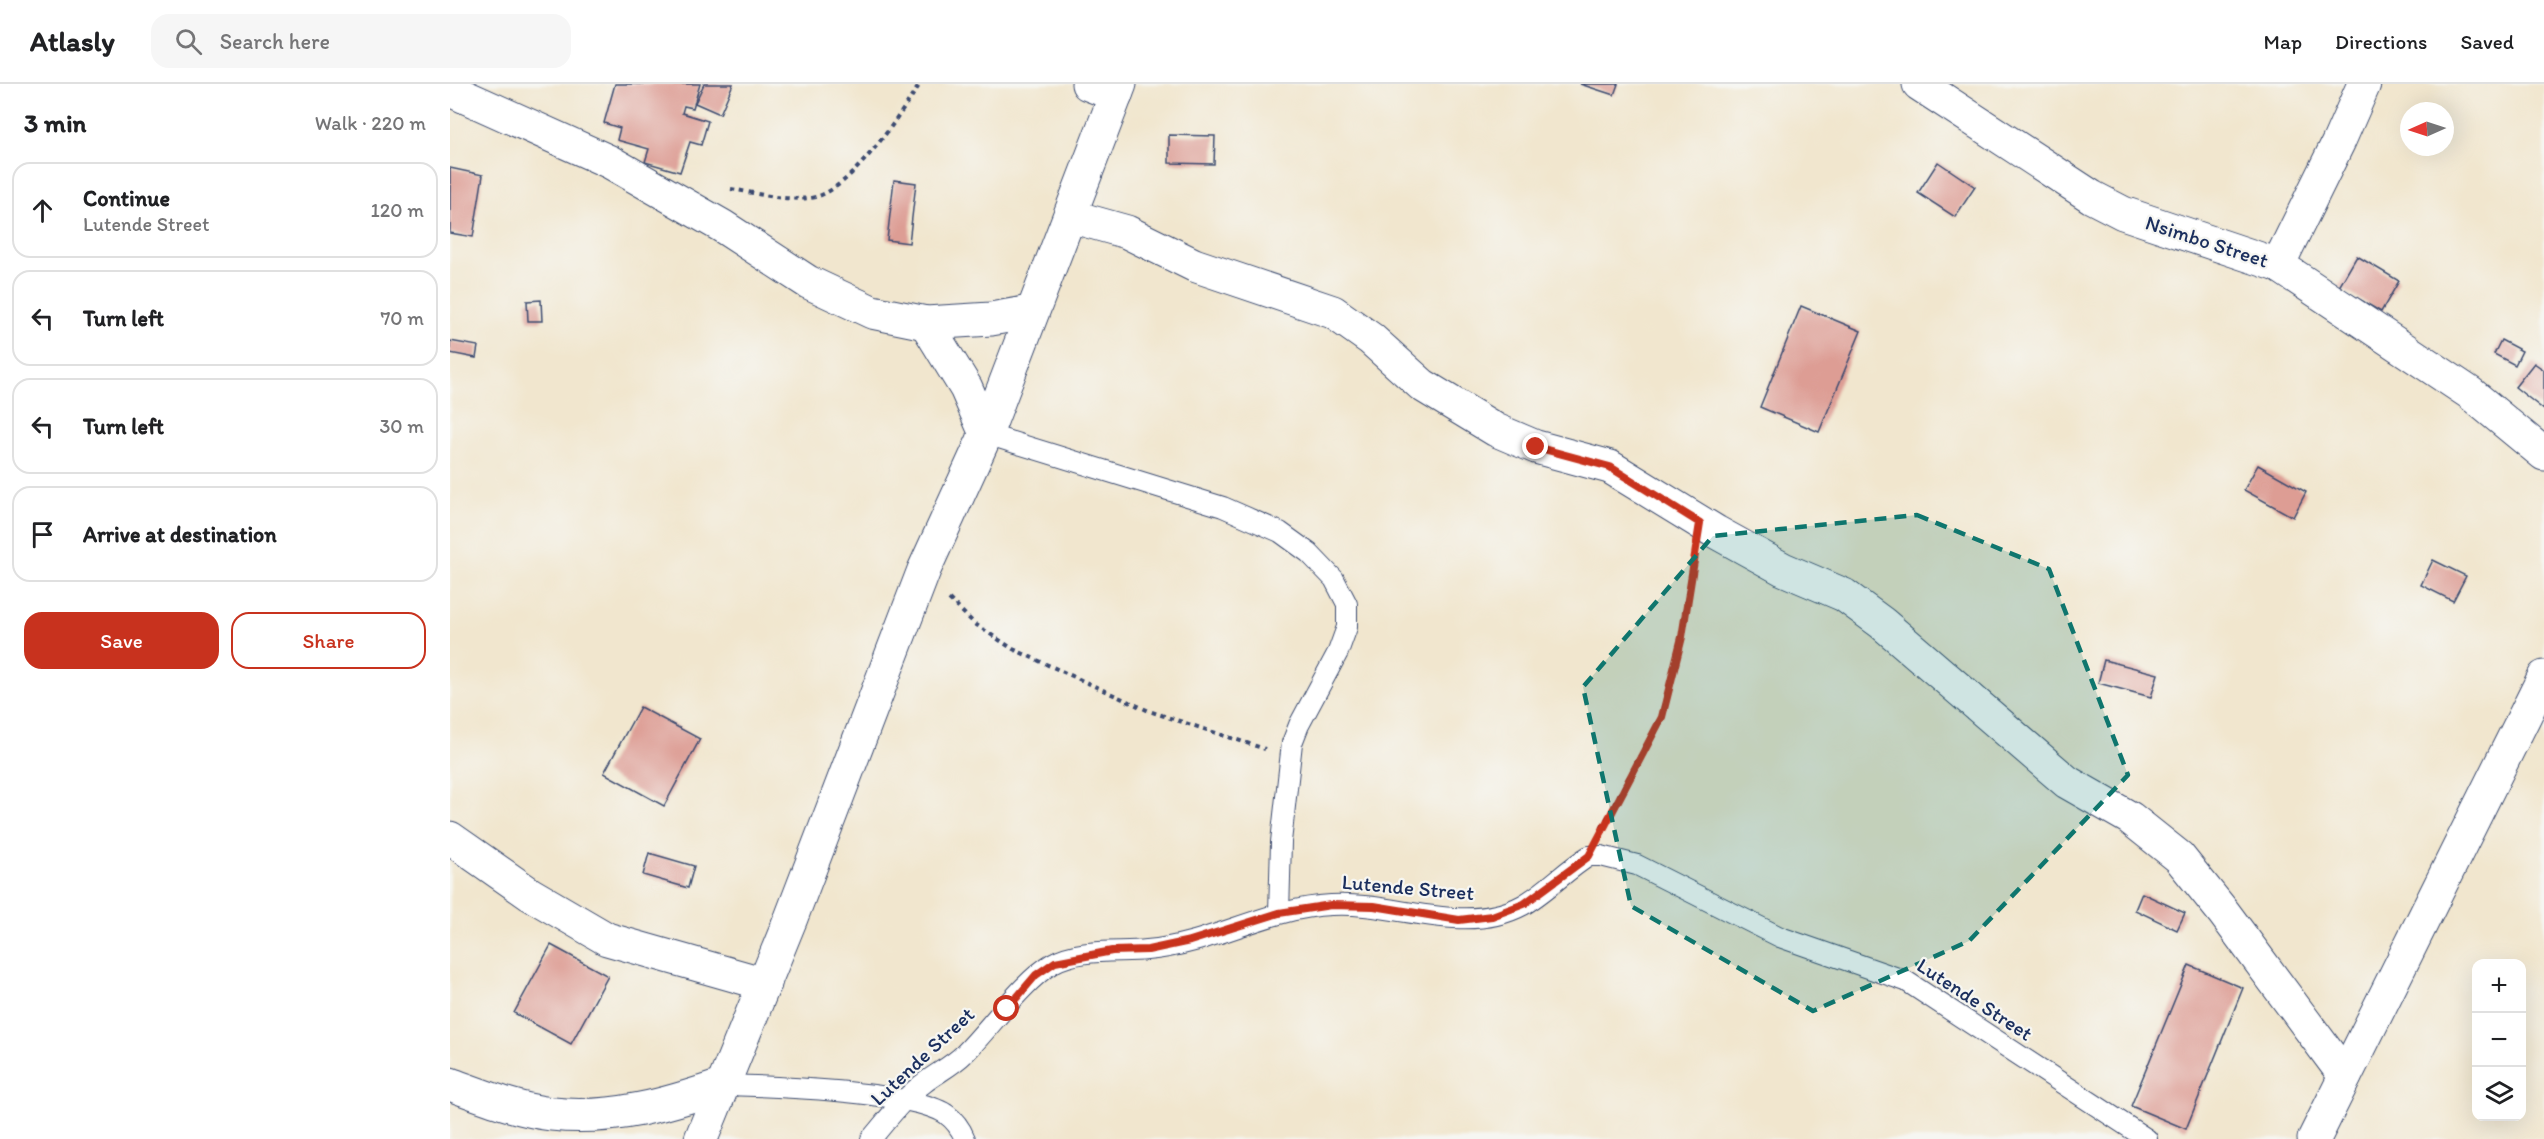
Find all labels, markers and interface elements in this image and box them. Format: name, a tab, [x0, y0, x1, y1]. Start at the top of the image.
search box	[151, 14, 571, 68]
text: Atlasly	[30, 24, 115, 58]
icon: search	[172, 25, 205, 58]
text: Search here	[220, 28, 330, 55]
text: Map	[2264, 29, 2302, 54]
text: Directions	[2335, 29, 2427, 54]
text: Saved	[2460, 29, 2514, 54]
north arrow	[2400, 102, 2454, 156]
text: 3 min	[24, 107, 86, 139]
text: Walk · 220 m	[315, 111, 426, 135]
text: Continue	[83, 185, 170, 212]
icon: ahead	[26, 194, 59, 227]
text: 120 m	[371, 198, 424, 222]
street label: Nsimbo Street	[2142, 209, 2272, 273]
text: Lutende Street	[83, 212, 210, 236]
icon: left	[26, 302, 59, 335]
text: Turn left	[83, 305, 164, 332]
text: 70 m	[380, 306, 424, 330]
icon: left	[26, 410, 59, 443]
text: Turn left	[83, 413, 164, 440]
text: 30 m	[379, 414, 424, 438]
route end	[1522, 433, 1548, 459]
icon: arrive	[26, 518, 59, 551]
text: Arrive at destination	[83, 521, 277, 548]
button: Save	[24, 612, 219, 669]
button: Share	[231, 612, 426, 669]
street label: Lutende Street	[1341, 869, 1475, 905]
street label: Lutende Street	[1912, 952, 2038, 1046]
map controls	[2472, 959, 2526, 1121]
button: +	[2472, 959, 2526, 1013]
route start	[993, 995, 1019, 1021]
street label: Lutende Street	[865, 1001, 979, 1110]
button: −	[2472, 1013, 2526, 1067]
button: layers	[2472, 1067, 2526, 1121]

